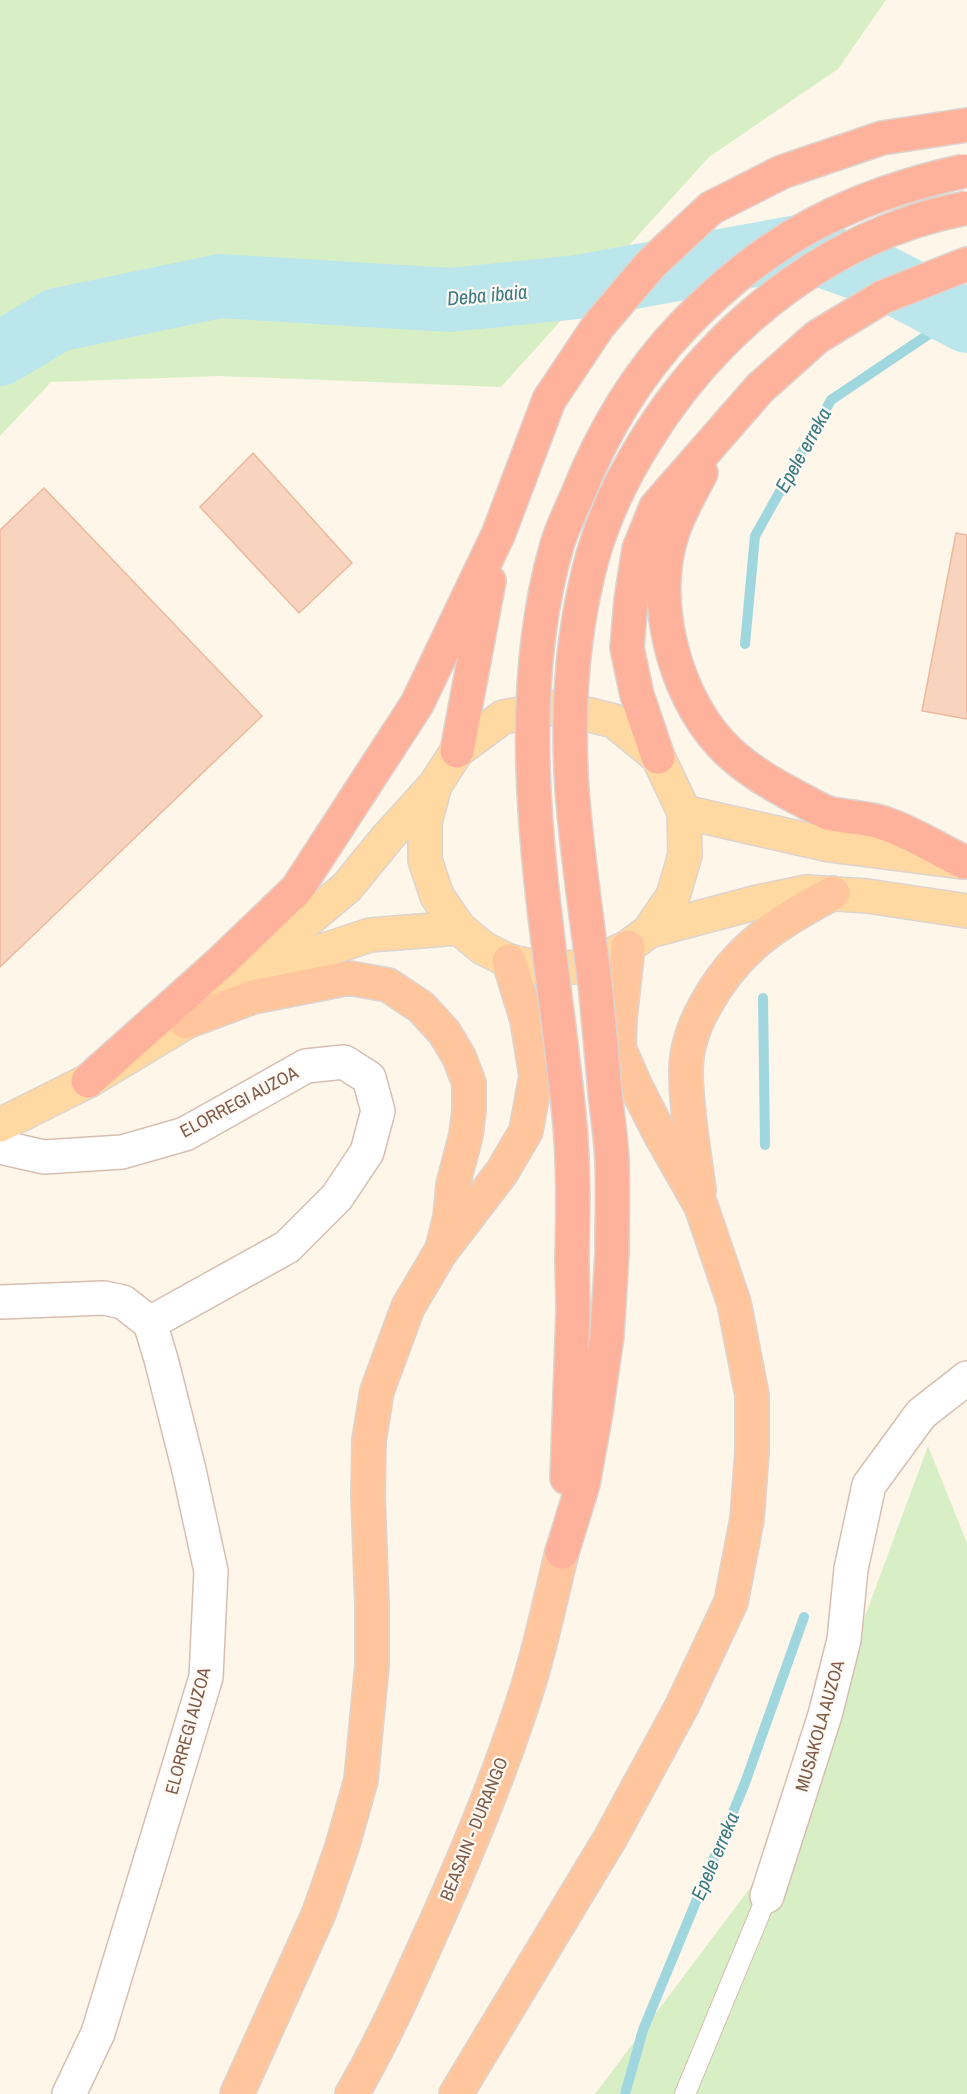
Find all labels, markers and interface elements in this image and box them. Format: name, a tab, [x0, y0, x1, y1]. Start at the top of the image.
water label: Deba ibaia	[446, 278, 528, 311]
water label: Epele erreka	[768, 403, 837, 497]
street label: ELORREGI AUZOA	[175, 1060, 302, 1143]
street label: MUSAKOLA AUZOA	[789, 1657, 850, 1794]
street label: ELORREGI AUZOA	[159, 1665, 217, 1797]
street label: BEASAIN - DURANGO	[433, 1753, 514, 1904]
water label: Epele erreka	[684, 1808, 745, 1904]

